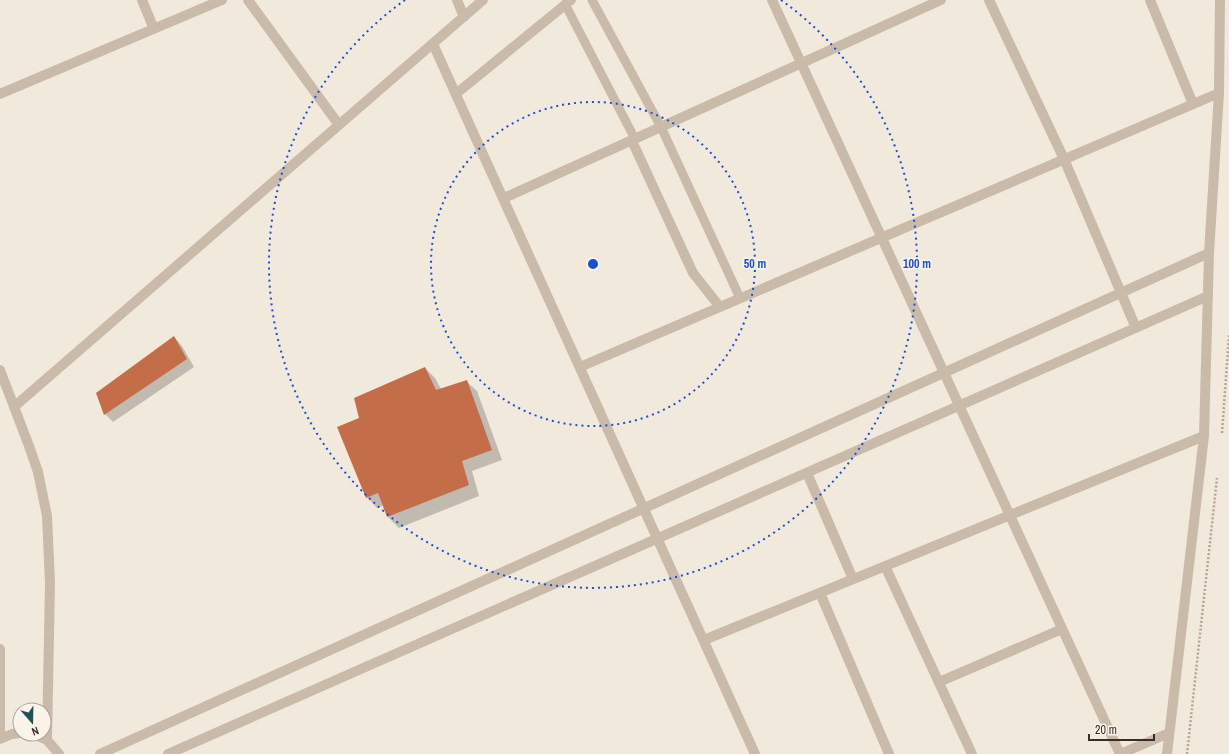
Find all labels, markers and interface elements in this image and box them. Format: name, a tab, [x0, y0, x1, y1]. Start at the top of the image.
text: 50 m	[744, 256, 766, 272]
text: 100 m	[903, 256, 931, 272]
centre of rings	[586, 257, 600, 271]
north arrow	[12, 702, 52, 742]
scale bar	[1089, 716, 1154, 742]
text: 20 m	[1095, 722, 1117, 738]
text: N	[30, 724, 41, 739]

